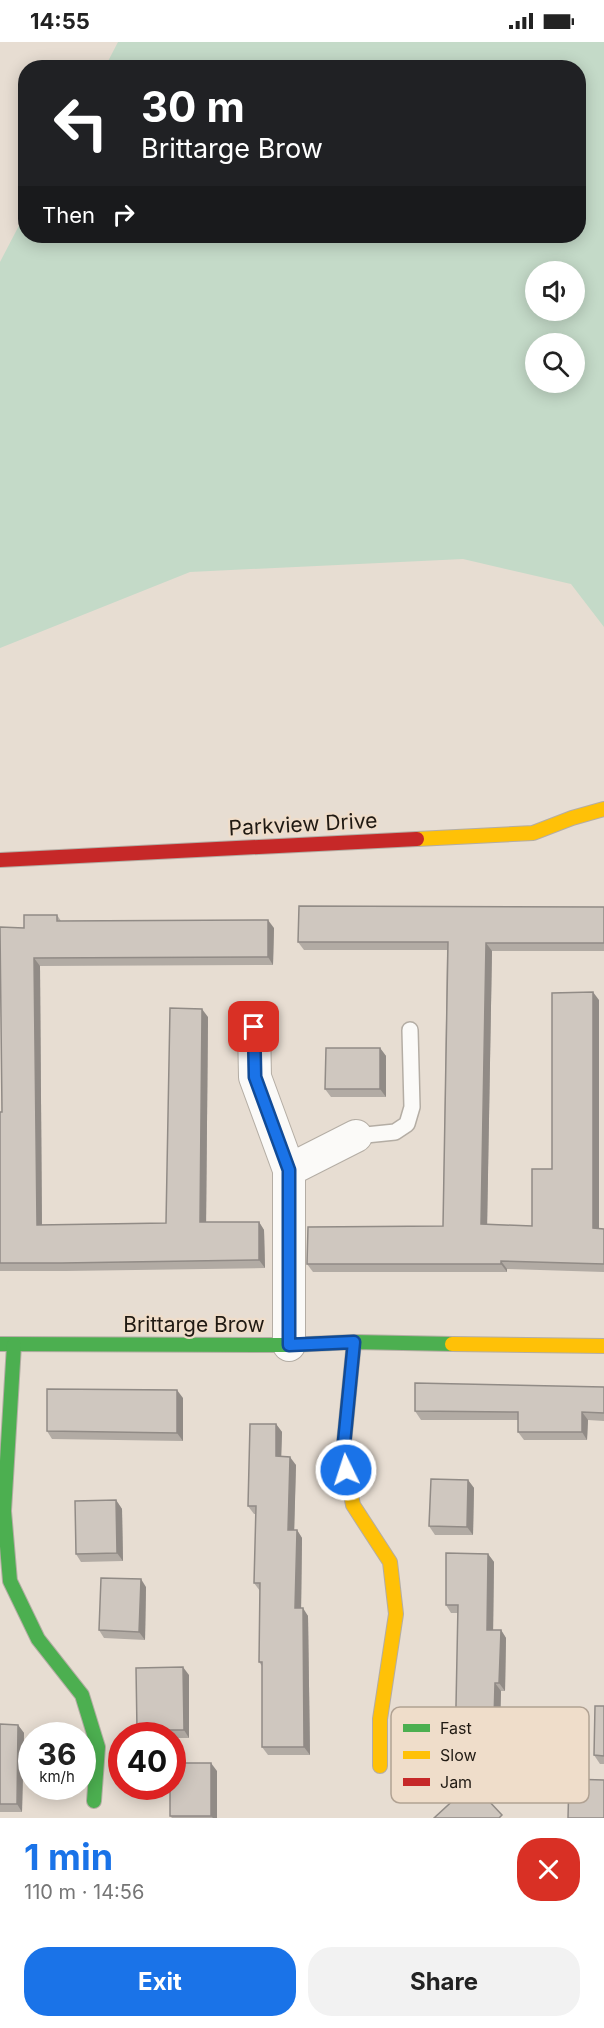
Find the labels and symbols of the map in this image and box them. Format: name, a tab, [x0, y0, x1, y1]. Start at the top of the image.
street label: Parkview Drive	[228, 808, 378, 840]
pin	[228, 1001, 279, 1052]
street label: Brittarge Brow	[123, 1312, 265, 1337]
position arrow	[314, 1438, 378, 1502]
legend	[391, 1707, 589, 1803]
text: Fast	[440, 1718, 472, 1738]
speed limit sign: 40	[108, 1722, 186, 1800]
text: Slow	[440, 1745, 477, 1765]
text: Jam	[440, 1772, 472, 1792]

